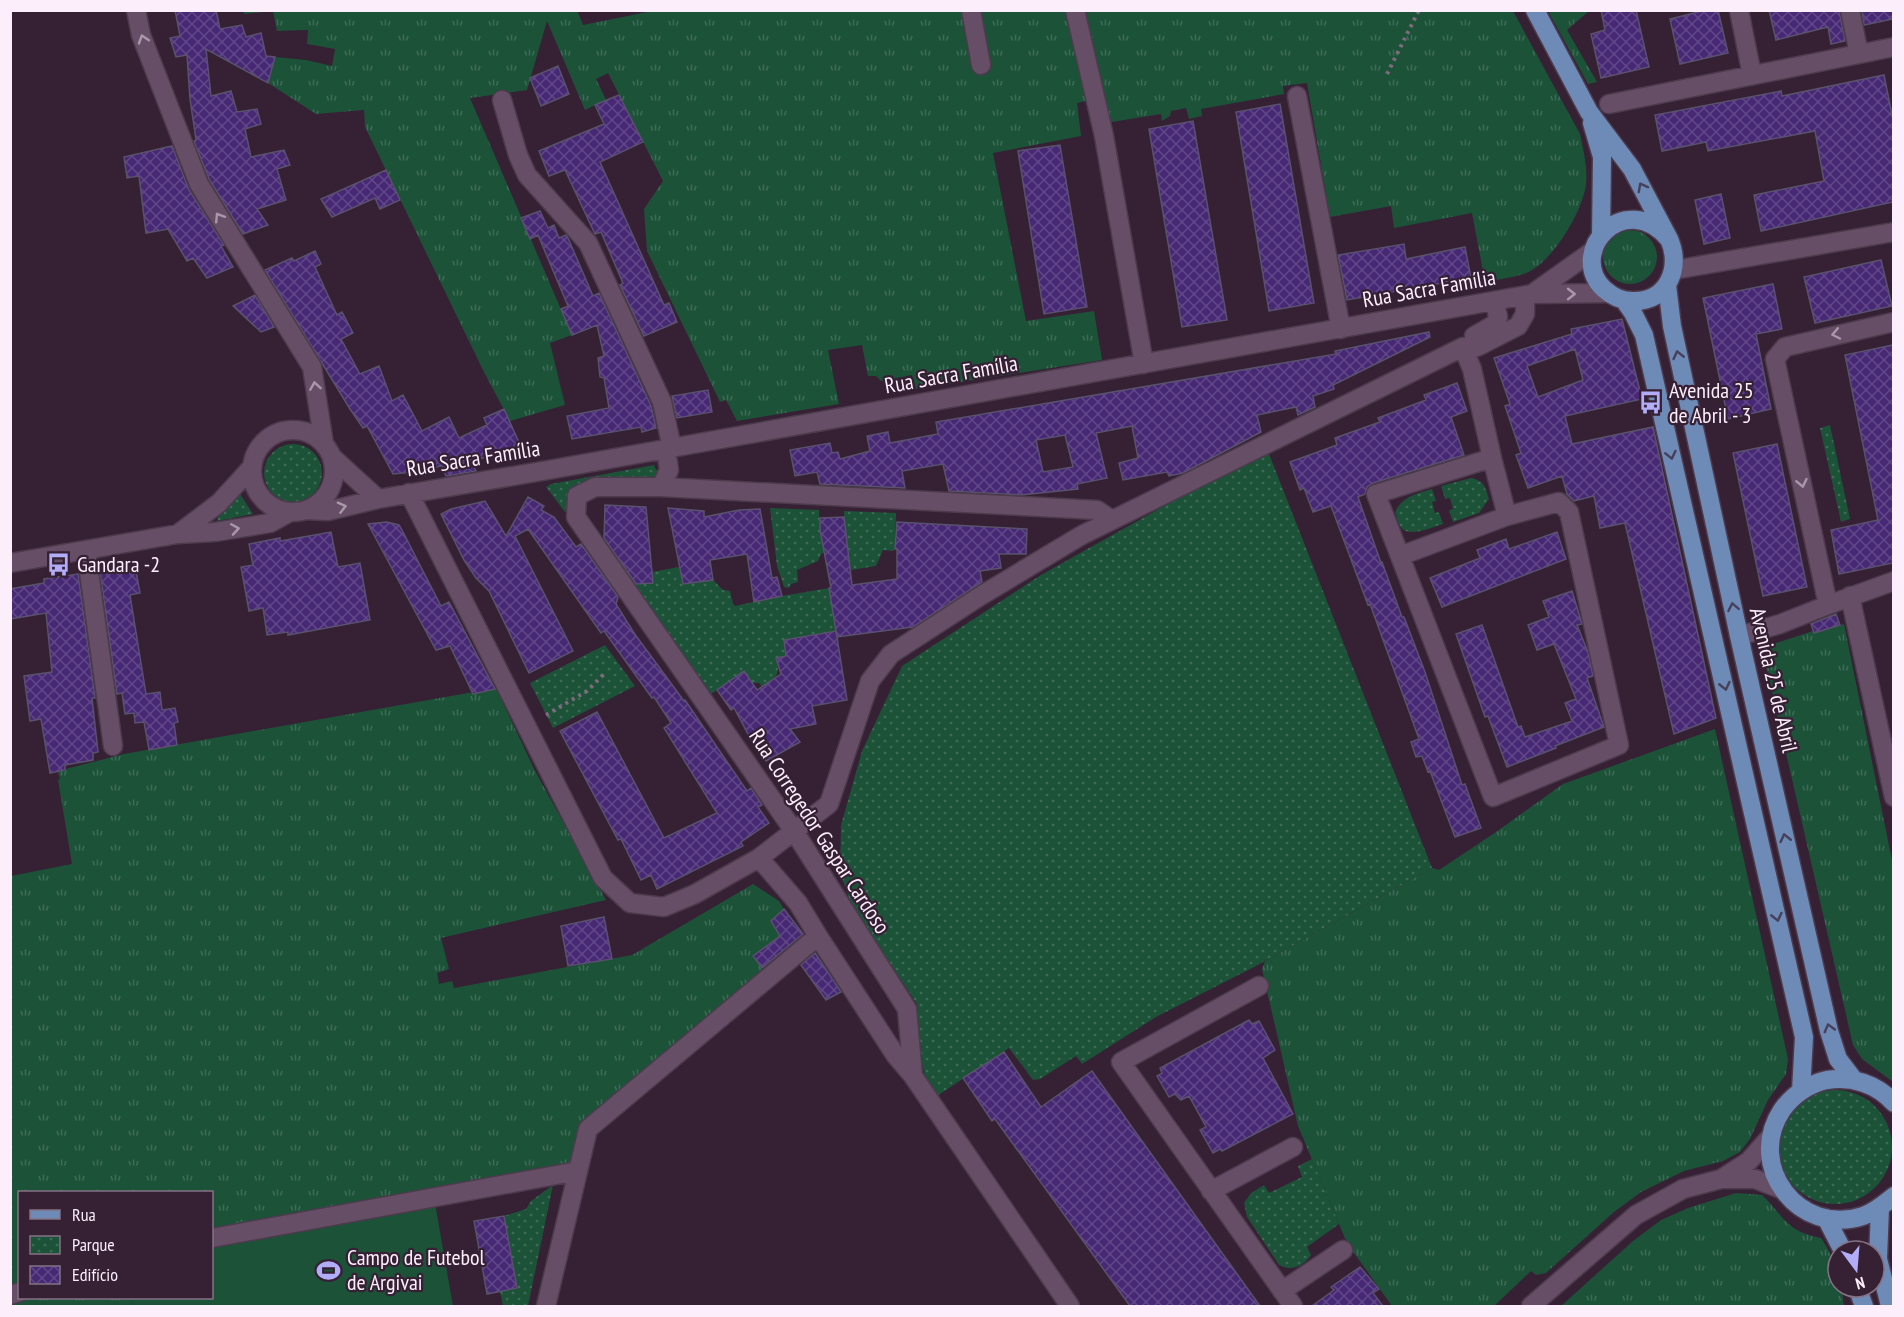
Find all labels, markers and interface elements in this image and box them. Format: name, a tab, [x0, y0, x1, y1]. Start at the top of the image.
one-way arrow	[137, 34, 150, 44]
one-way arrow	[1638, 183, 1649, 193]
one-way arrow	[215, 213, 227, 223]
street label: Rua Sacra Família	[1360, 263, 1498, 313]
one-way arrow	[1566, 288, 1575, 300]
one-way arrow	[1832, 327, 1842, 340]
street label: Rua Sacra Família	[882, 349, 1020, 399]
one-way arrow	[1672, 350, 1685, 360]
place label: Avenida 25 de Abril - 3	[1669, 376, 1754, 429]
one-way arrow	[309, 381, 321, 390]
bus stop icon: Avenida 25 de Abril - 3	[1638, 390, 1664, 416]
street label: Rua Sacra Família	[404, 434, 542, 482]
one-way arrow	[1664, 450, 1677, 460]
one-way arrow	[1795, 478, 1808, 488]
one-way arrow	[337, 502, 347, 515]
one-way arrow	[230, 523, 240, 536]
place label: Gandara -2	[77, 550, 160, 578]
bus stop icon: Gandara -2	[46, 551, 72, 577]
one-way arrow	[1727, 602, 1740, 612]
street label: Avenida 25 de Abril	[1744, 605, 1804, 756]
one-way arrow	[1717, 681, 1730, 691]
street label: Rua Corregedor Gaspar Cardoso	[743, 723, 897, 939]
one-way arrow	[1780, 833, 1793, 843]
one-way arrow	[1770, 912, 1783, 922]
one-way arrow	[1824, 1023, 1836, 1034]
legend	[18, 1191, 213, 1299]
text: Rua	[72, 1203, 96, 1226]
text: Parque	[72, 1233, 115, 1256]
north arrow	[1826, 1239, 1886, 1299]
place label: Campo de Futebol de Argivai	[347, 1243, 486, 1296]
sports icon: Campo de Futebol de Argivai	[316, 1257, 342, 1283]
text: Edifício	[72, 1263, 118, 1286]
text: N	[1853, 1273, 1867, 1294]

